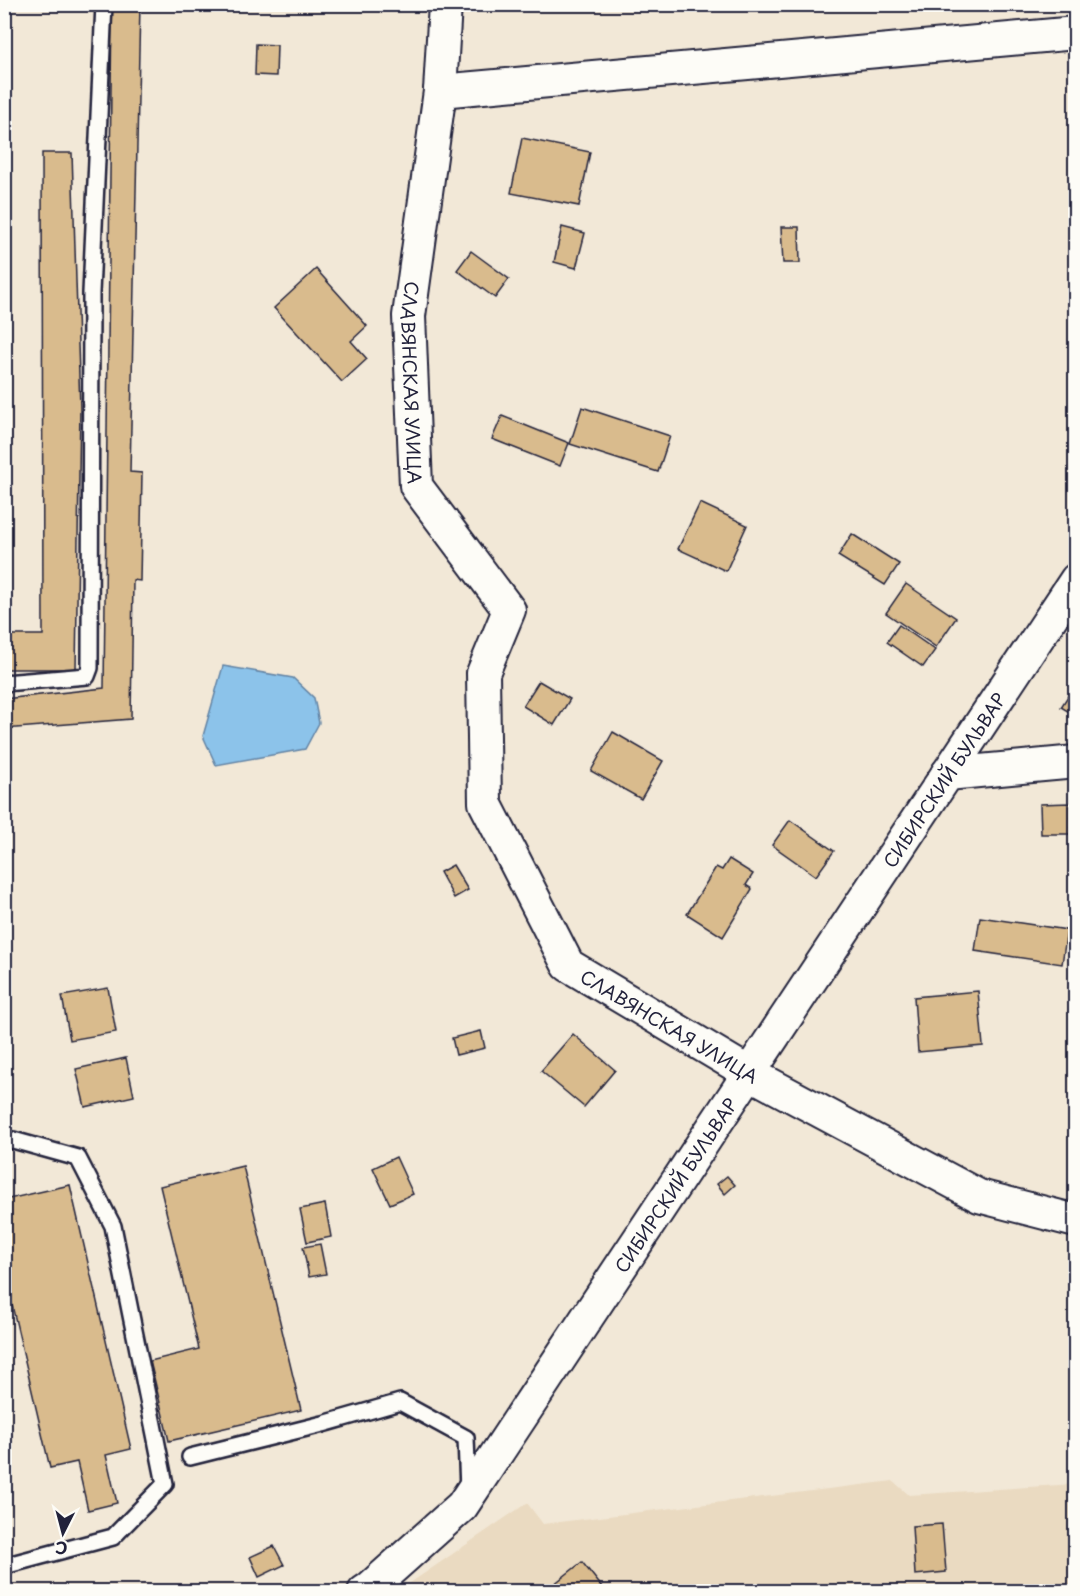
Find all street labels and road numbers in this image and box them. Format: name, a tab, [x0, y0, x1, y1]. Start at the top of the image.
street label: СЛАВЯНСКАЯ УЛИЦА	[395, 280, 429, 485]
street label: СИБИРСКИЙ БУЛЬВАР	[876, 687, 1012, 873]
street label: СЛАВЯНСКАЯ УЛИЦА	[576, 962, 763, 1089]
street label: СИБИРСКИЙ БУЛЬВАР	[607, 1092, 743, 1278]

